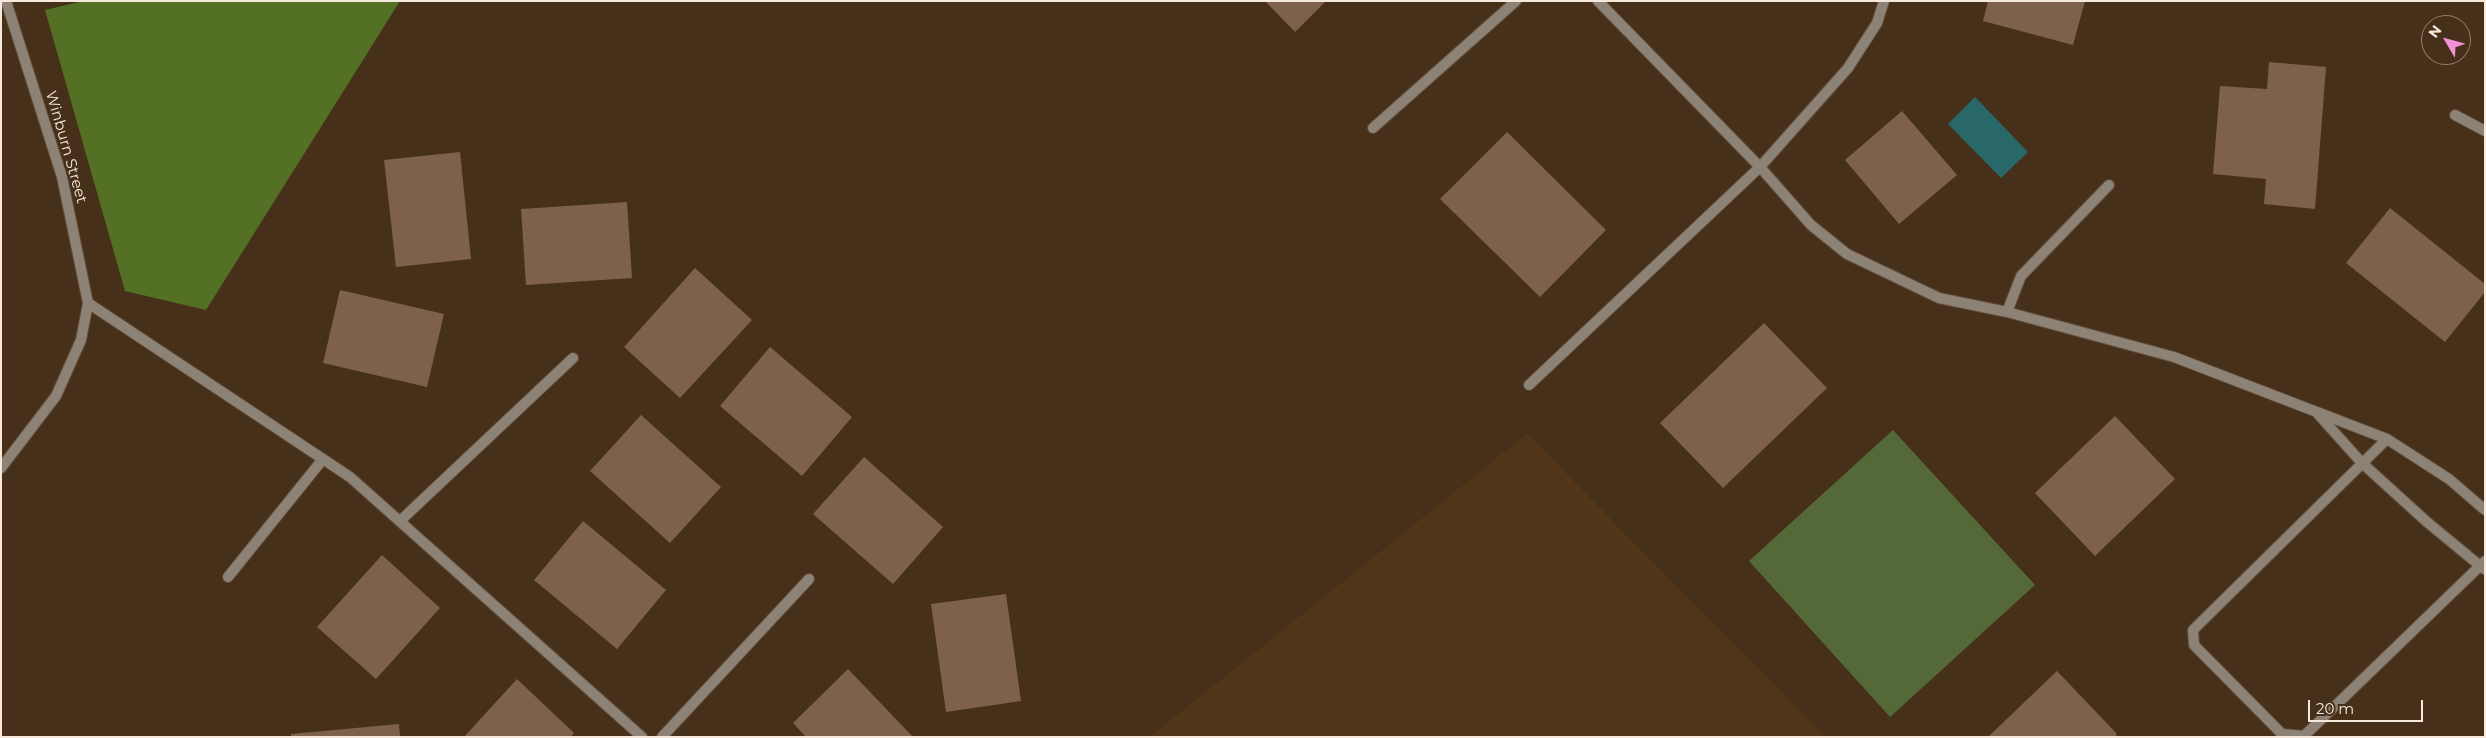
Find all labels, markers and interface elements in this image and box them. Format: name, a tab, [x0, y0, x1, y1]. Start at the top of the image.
north arrow	[2421, 15, 2471, 65]
text: N	[2424, 22, 2445, 42]
street label: Winburn Street	[41, 89, 91, 205]
scale bar	[2311, 690, 2426, 722]
text: 20 m	[2316, 699, 2354, 718]

